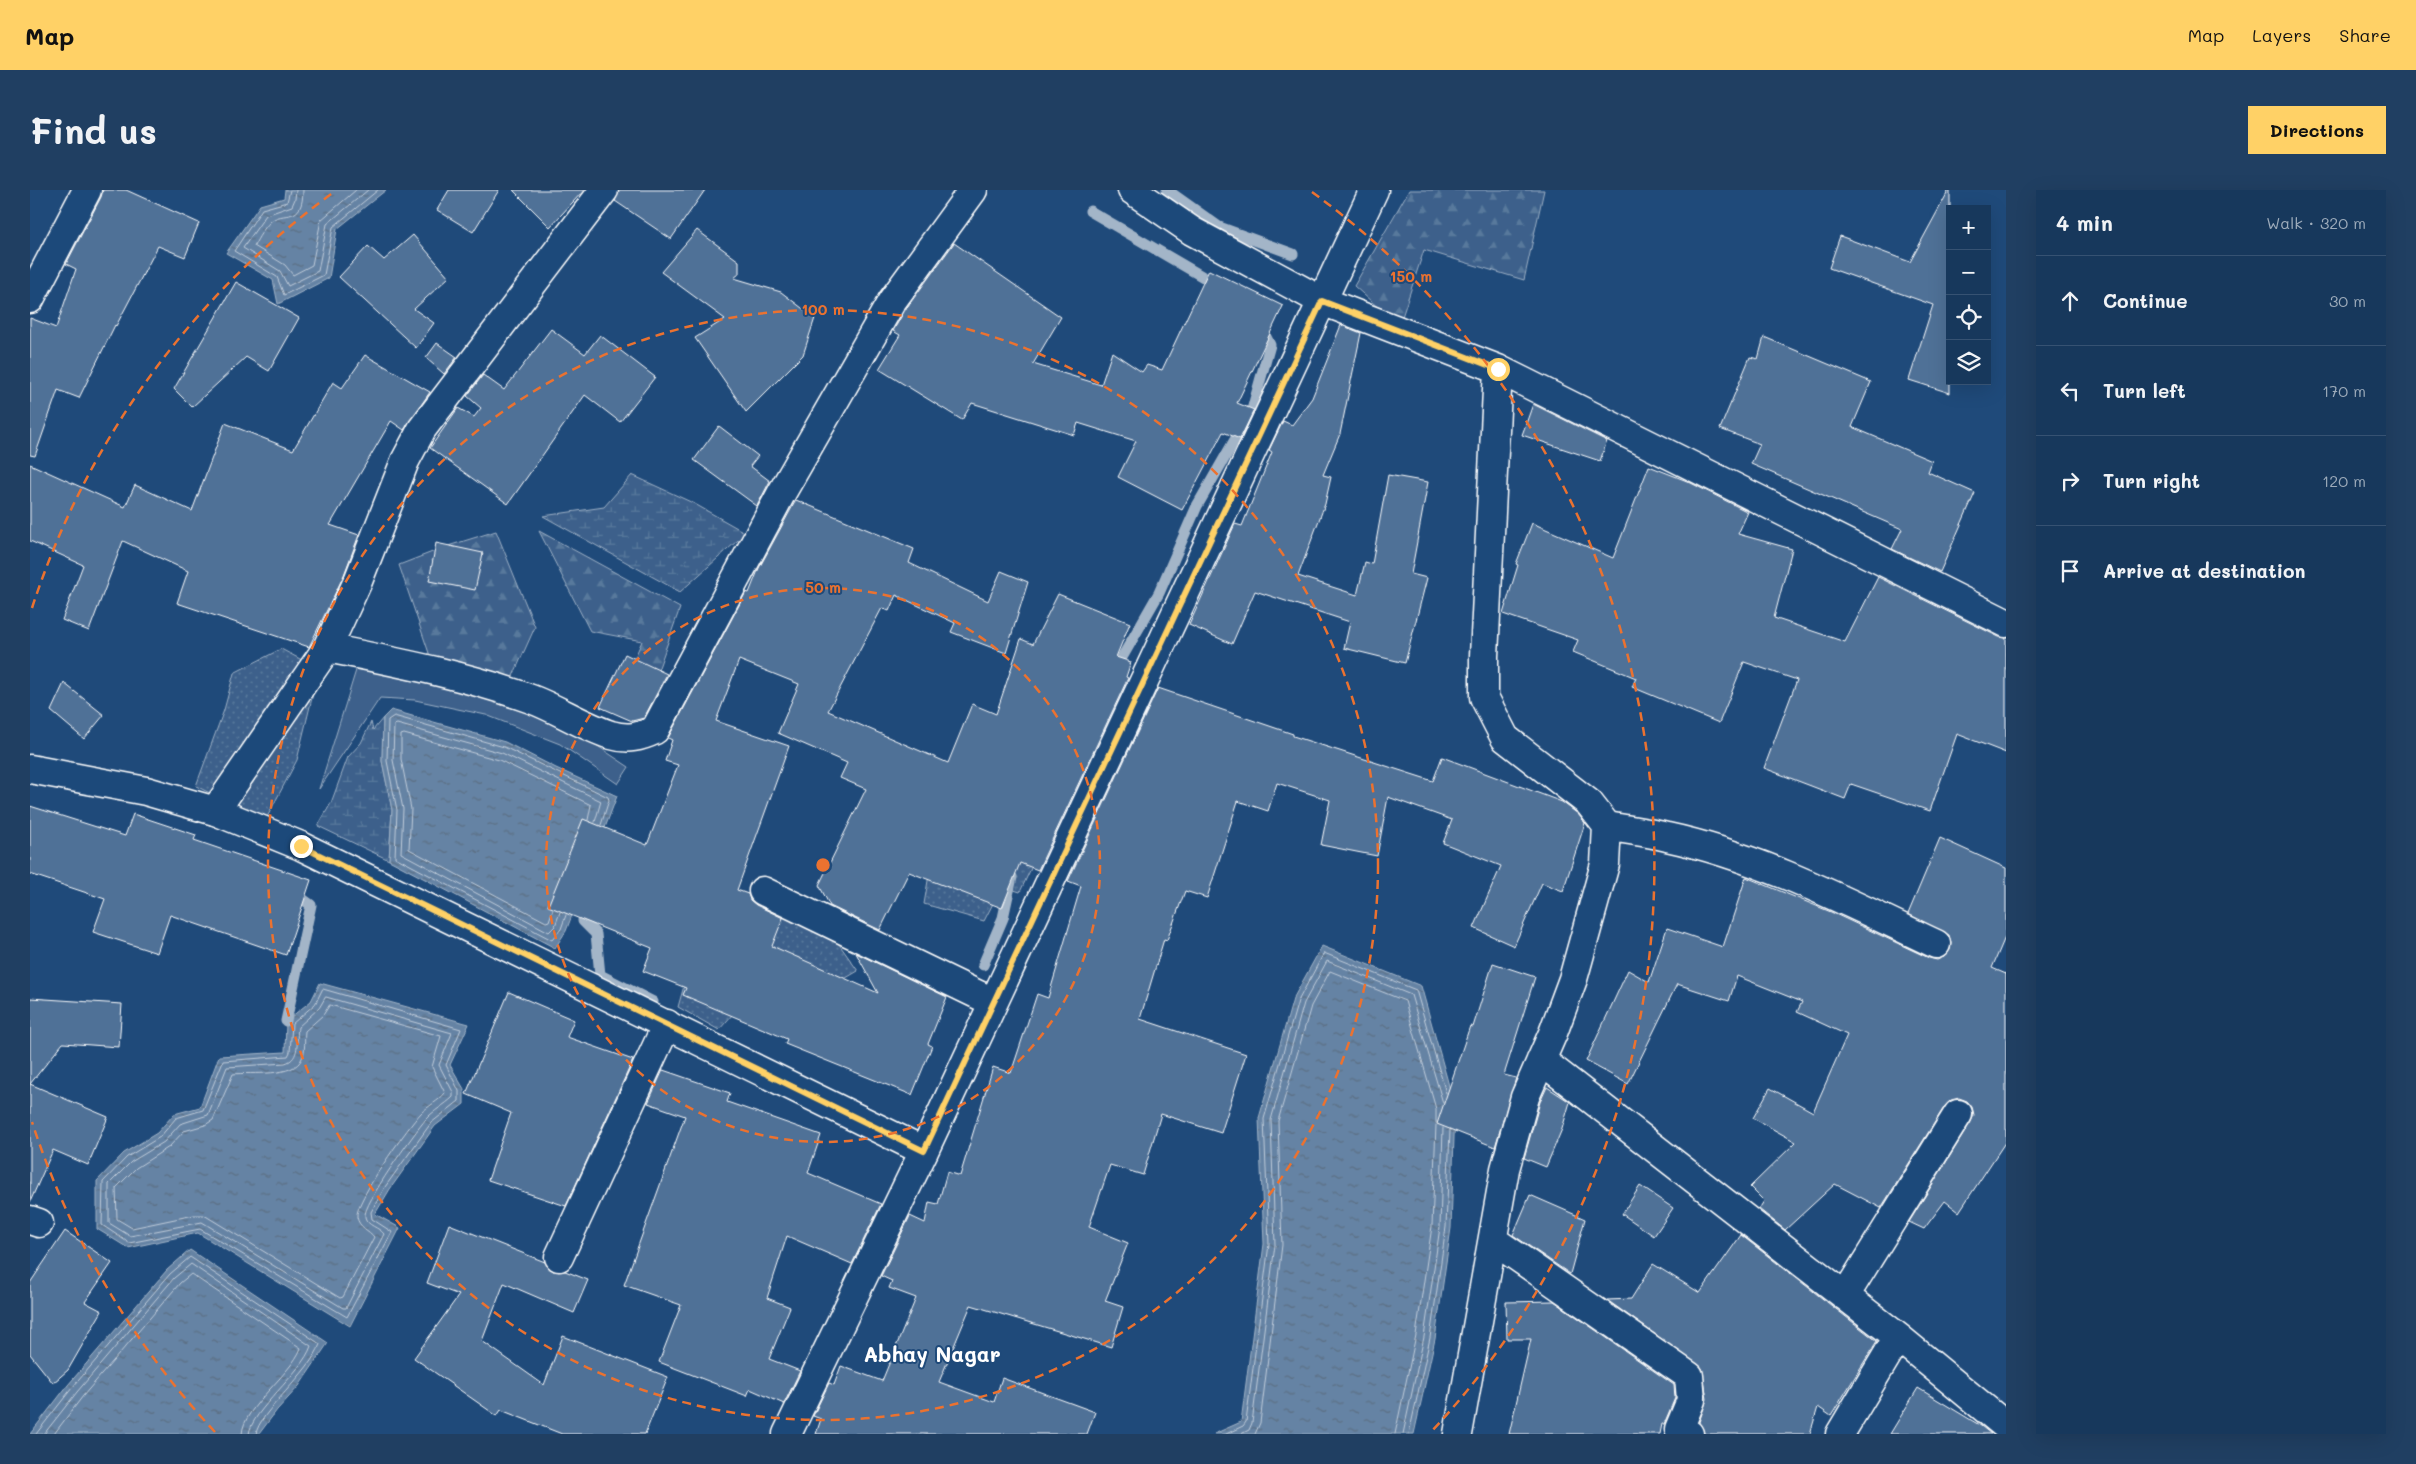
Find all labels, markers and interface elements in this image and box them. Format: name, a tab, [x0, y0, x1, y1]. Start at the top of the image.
text: Map	[25, 20, 74, 51]
text: Map	[2188, 23, 2224, 47]
text: Layers	[2252, 23, 2311, 47]
text: Share	[2339, 23, 2391, 47]
button: Directions	[2248, 106, 2386, 154]
text: Find us	[30, 107, 157, 153]
map controls	[1946, 205, 1991, 385]
button: +	[1946, 205, 1991, 250]
text: 4 min	[2056, 209, 2113, 236]
text: Walk · 320 m	[2266, 212, 2366, 233]
button: −	[1946, 250, 1991, 295]
text: 150 m	[1390, 266, 1432, 286]
icon: ahead	[2056, 287, 2084, 315]
text: Continue	[2103, 288, 2188, 313]
text: 30 m	[2329, 290, 2366, 311]
button: locate	[1946, 295, 1991, 340]
text: 100 m	[801, 299, 845, 319]
button: layers	[1946, 340, 1991, 385]
route start	[1487, 358, 1510, 381]
icon: left	[2056, 377, 2084, 405]
text: Turn left	[2103, 378, 2186, 403]
text: 170 m	[2322, 380, 2366, 401]
icon: right	[2056, 467, 2084, 495]
text: Turn right	[2103, 468, 2200, 493]
text: 120 m	[2322, 470, 2366, 491]
icon: arrive	[2056, 557, 2084, 585]
text: Arrive at destination	[2103, 558, 2306, 583]
text: 50 m	[805, 577, 841, 597]
route end	[290, 835, 313, 858]
centre of rings	[814, 856, 832, 874]
district label: Abhay Nagar	[863, 1340, 1001, 1368]

